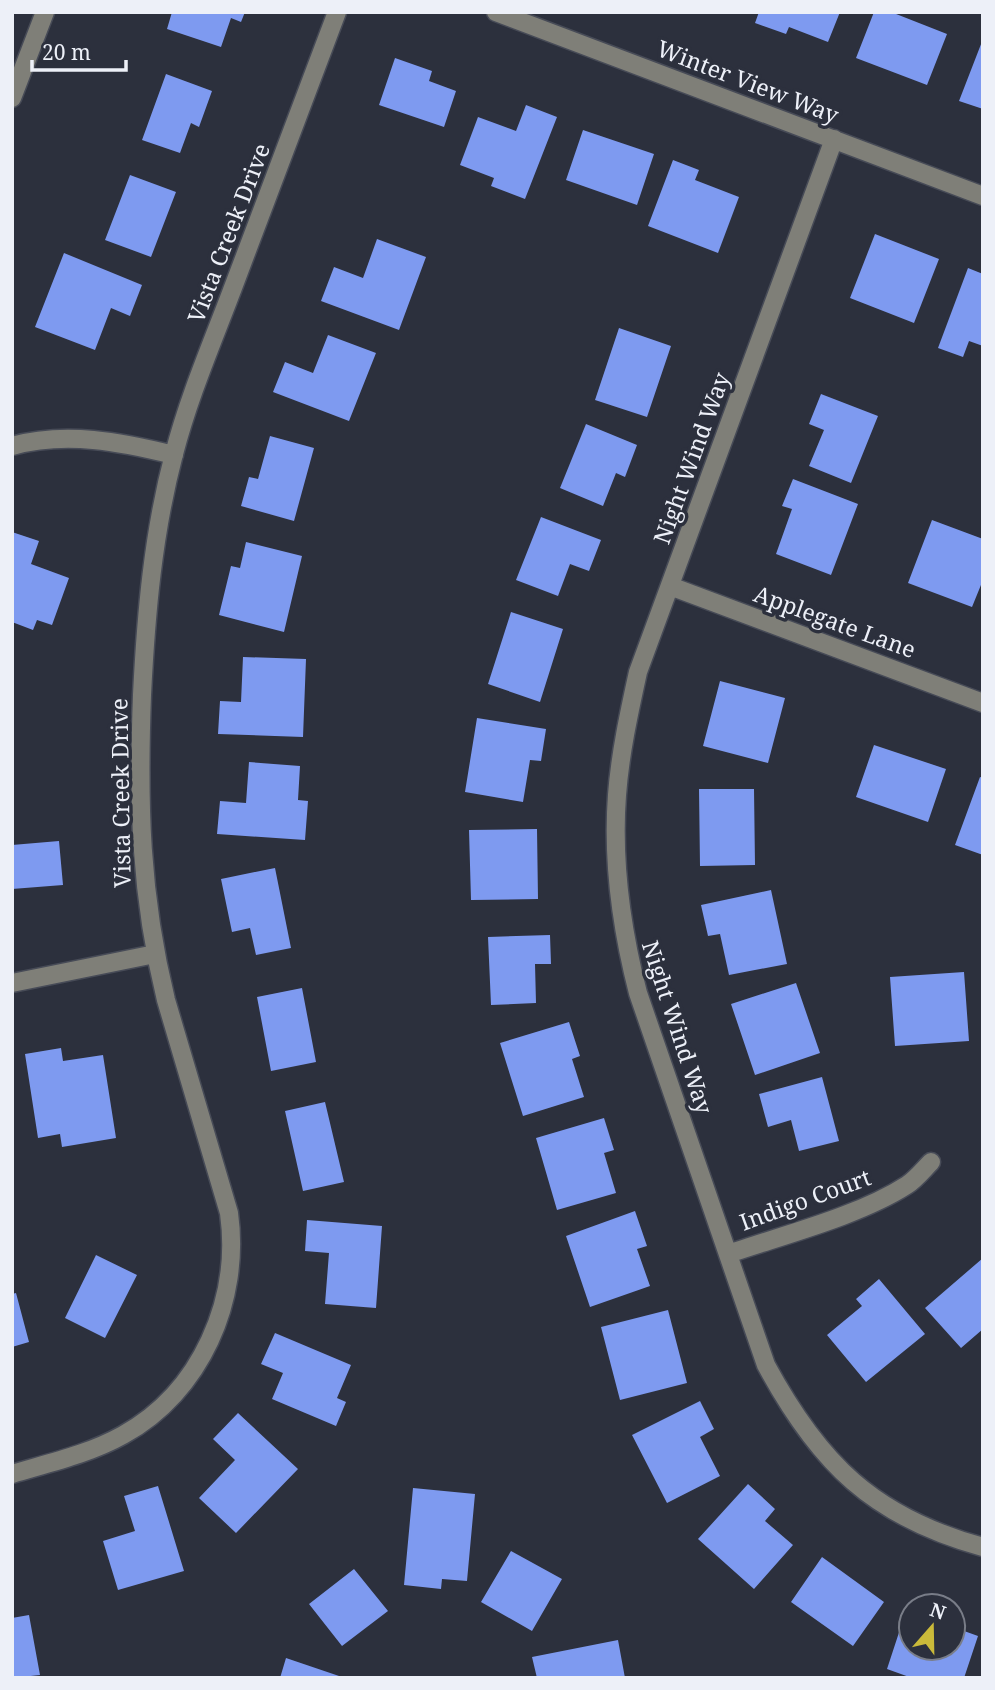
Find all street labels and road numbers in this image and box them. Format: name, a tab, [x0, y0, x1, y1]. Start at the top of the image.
street label: Winter View Way	[652, 32, 844, 130]
street label: Vista Creek Drive	[179, 139, 277, 327]
street label: Night Wind Way	[645, 368, 737, 548]
street label: Applegate Lane	[750, 577, 920, 665]
street label: Vista Creek Drive	[102, 698, 138, 888]
street label: Night Wind Way	[635, 936, 721, 1118]
street label: Indigo Court	[735, 1160, 875, 1238]

